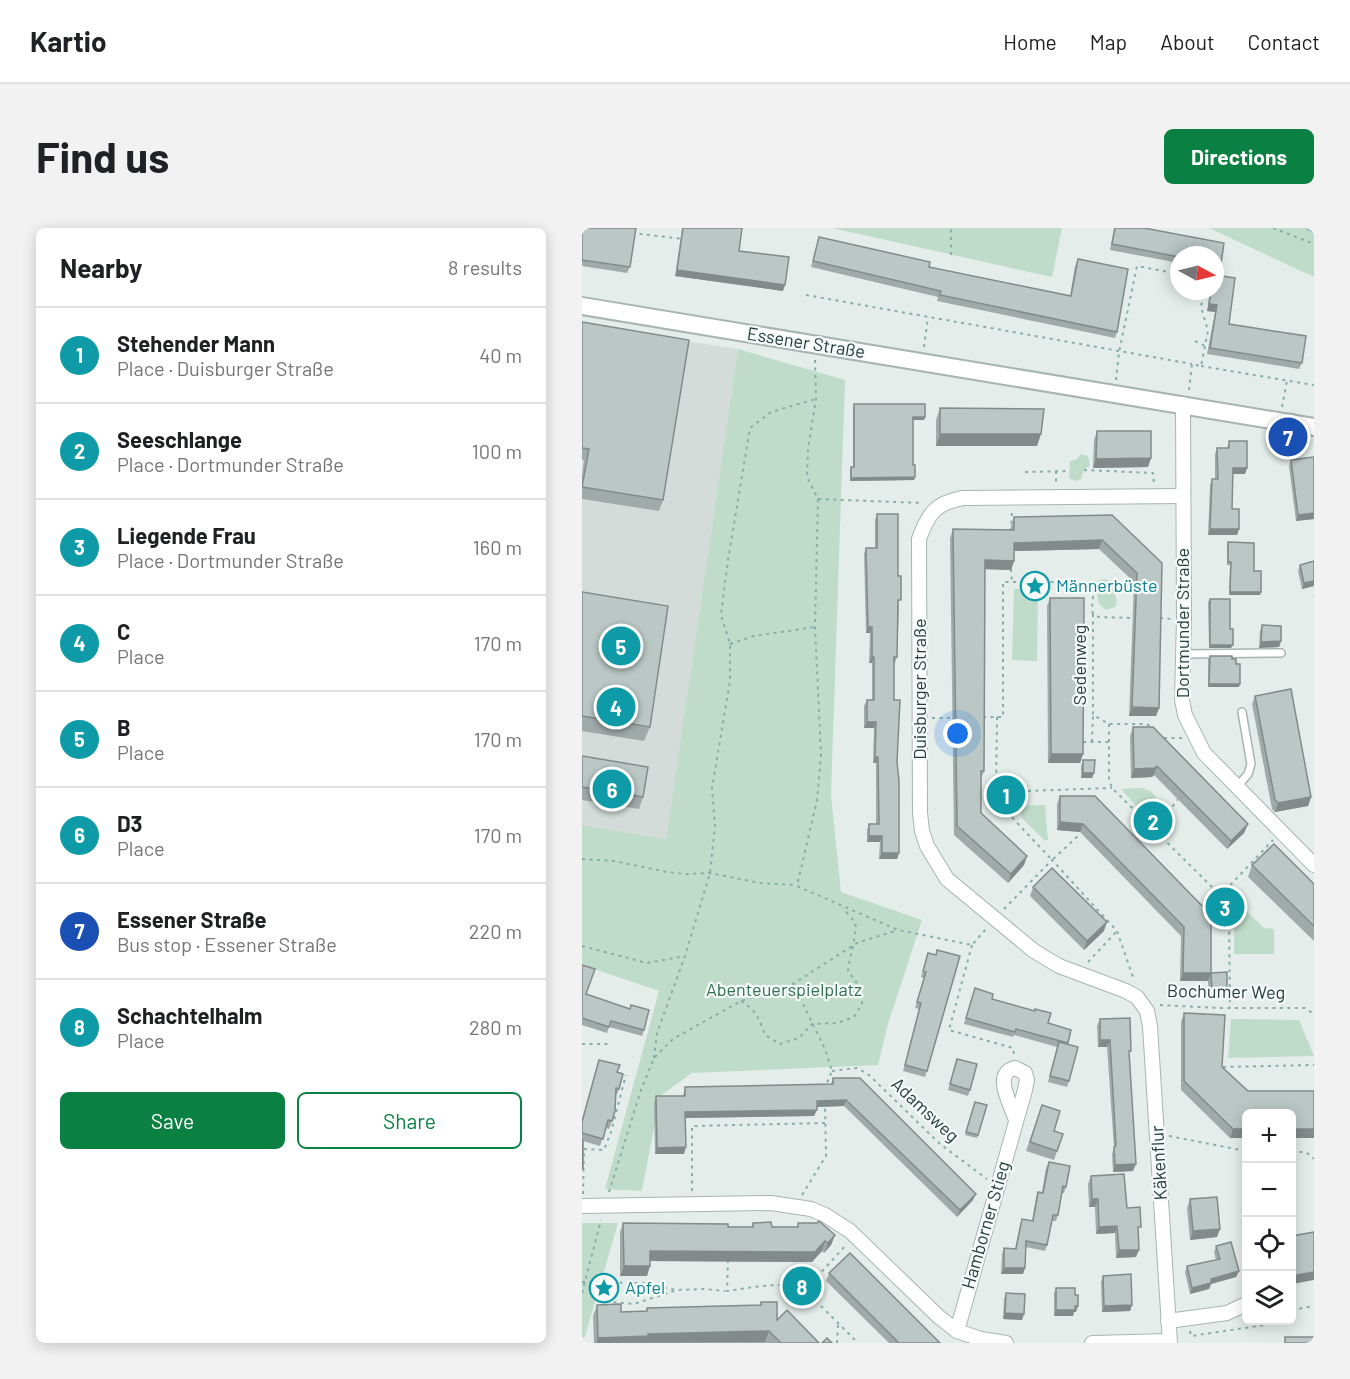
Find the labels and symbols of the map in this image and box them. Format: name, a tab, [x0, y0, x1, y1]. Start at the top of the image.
north arrow	[1170, 246, 1224, 300]
street label: Essener Straße	[746, 322, 867, 362]
pin: 7	[1268, 414, 1308, 460]
street label: Dortmunder Straße	[1171, 548, 1193, 698]
place icon: Männerbüste	[1019, 570, 1051, 602]
place label: Männerbüste	[1056, 574, 1158, 596]
street label: Duisburger Straße	[908, 618, 930, 760]
pin: 5	[602, 624, 640, 668]
street label: Sedenweg	[1068, 625, 1090, 705]
pin: 4	[597, 684, 636, 730]
your location	[943, 719, 972, 748]
pin: 6	[592, 766, 632, 812]
pin: 1	[986, 772, 1026, 818]
pin: 2	[1134, 798, 1172, 844]
pin: 3	[1206, 884, 1244, 930]
park label: Abenteuerspielplatz	[706, 978, 862, 1000]
street label: Bochumer Weg	[1167, 979, 1285, 1003]
street label: Adamsweg	[887, 1072, 964, 1146]
street label: Käkenflur	[1145, 1125, 1171, 1201]
street label: Hamborner Stieg	[956, 1158, 1014, 1291]
pin: 8	[782, 1264, 822, 1308]
place icon: Apfel	[588, 1272, 620, 1304]
place label: Apfel	[625, 1276, 665, 1298]

